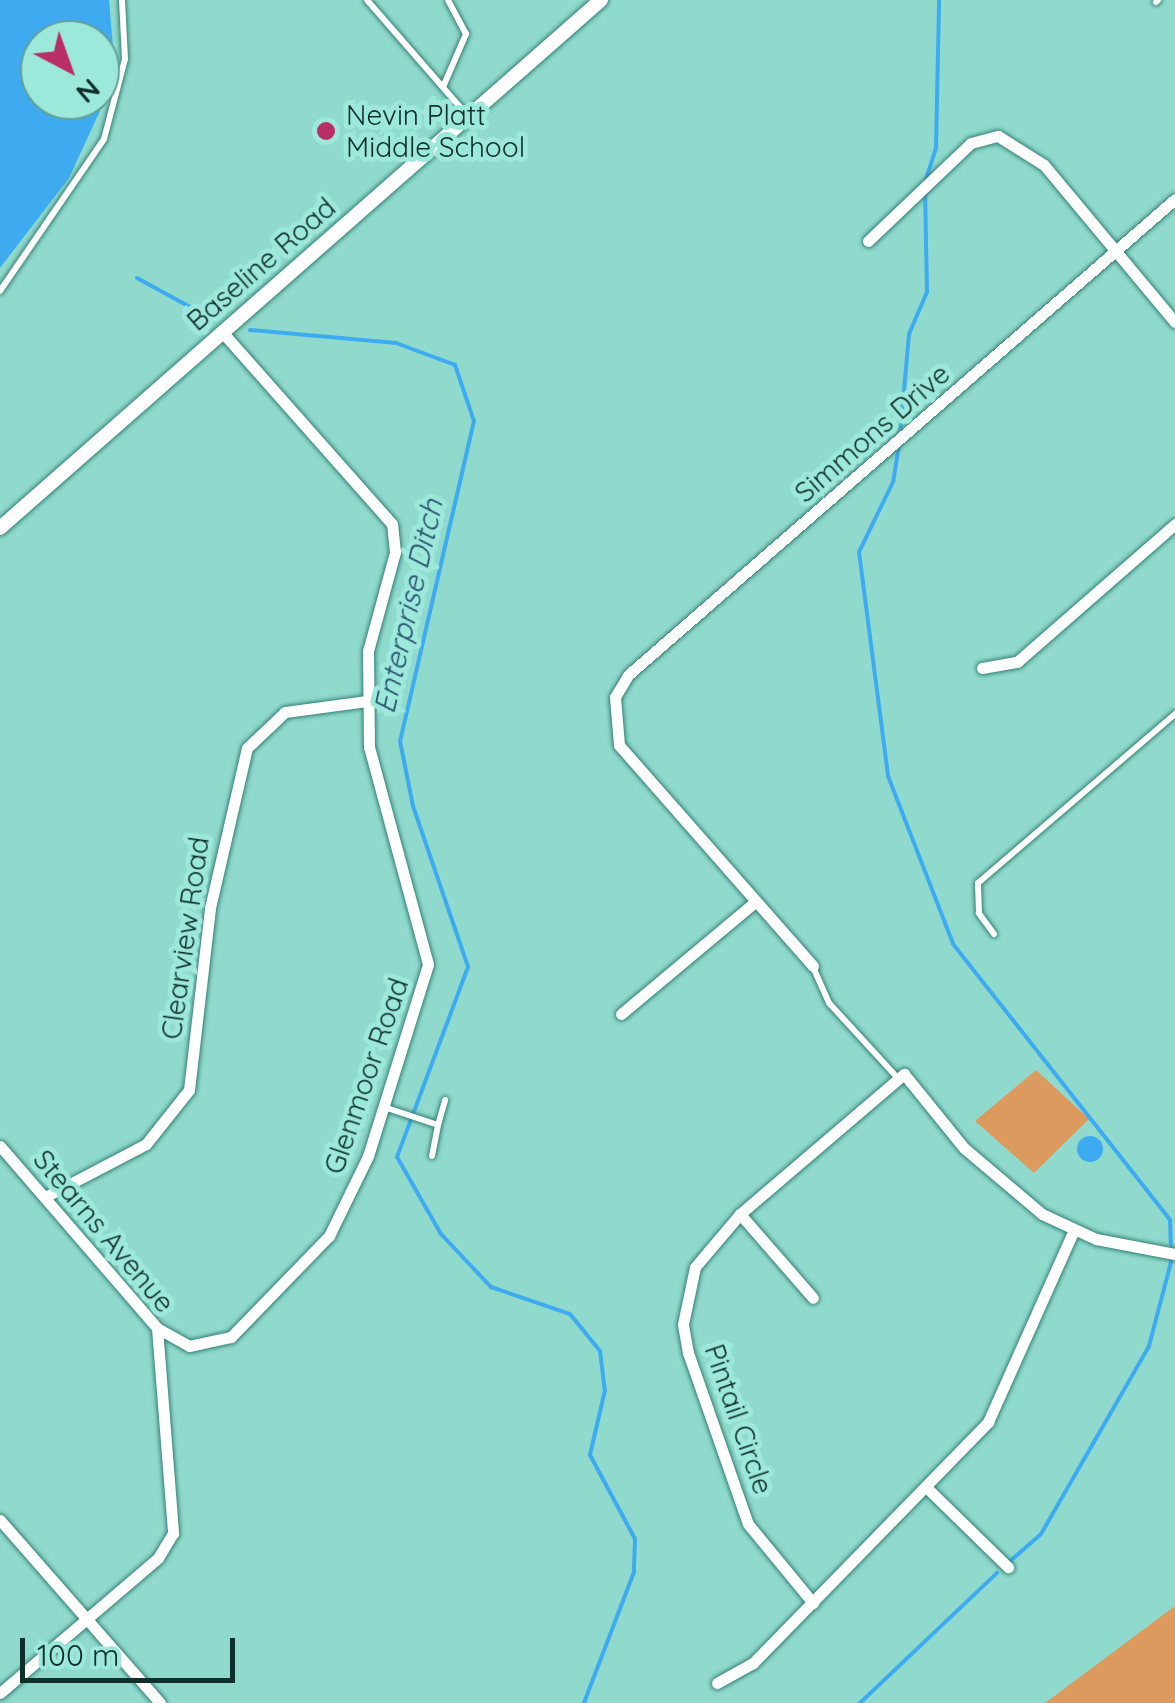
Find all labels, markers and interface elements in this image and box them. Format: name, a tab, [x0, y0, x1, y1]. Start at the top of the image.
north arrow	[20, 20, 120, 120]
text: N	[69, 72, 108, 111]
place label: Nevin Platt Middle School	[346, 98, 525, 164]
marker: Nevin Platt Middle School	[315, 120, 337, 142]
street label: Baseline Road	[180, 190, 342, 338]
street label: Simmons Drive	[788, 357, 956, 509]
water label: Enterprise Ditch	[366, 495, 450, 717]
street label: Clearview Road	[154, 834, 216, 1042]
street label: Glenmoor Road	[317, 974, 415, 1178]
street label: Stearns Avenue	[26, 1143, 182, 1319]
street label: Pintail Circle	[698, 1340, 780, 1498]
scale bar	[25, 1618, 240, 1680]
text: 100 m	[37, 1636, 119, 1674]

